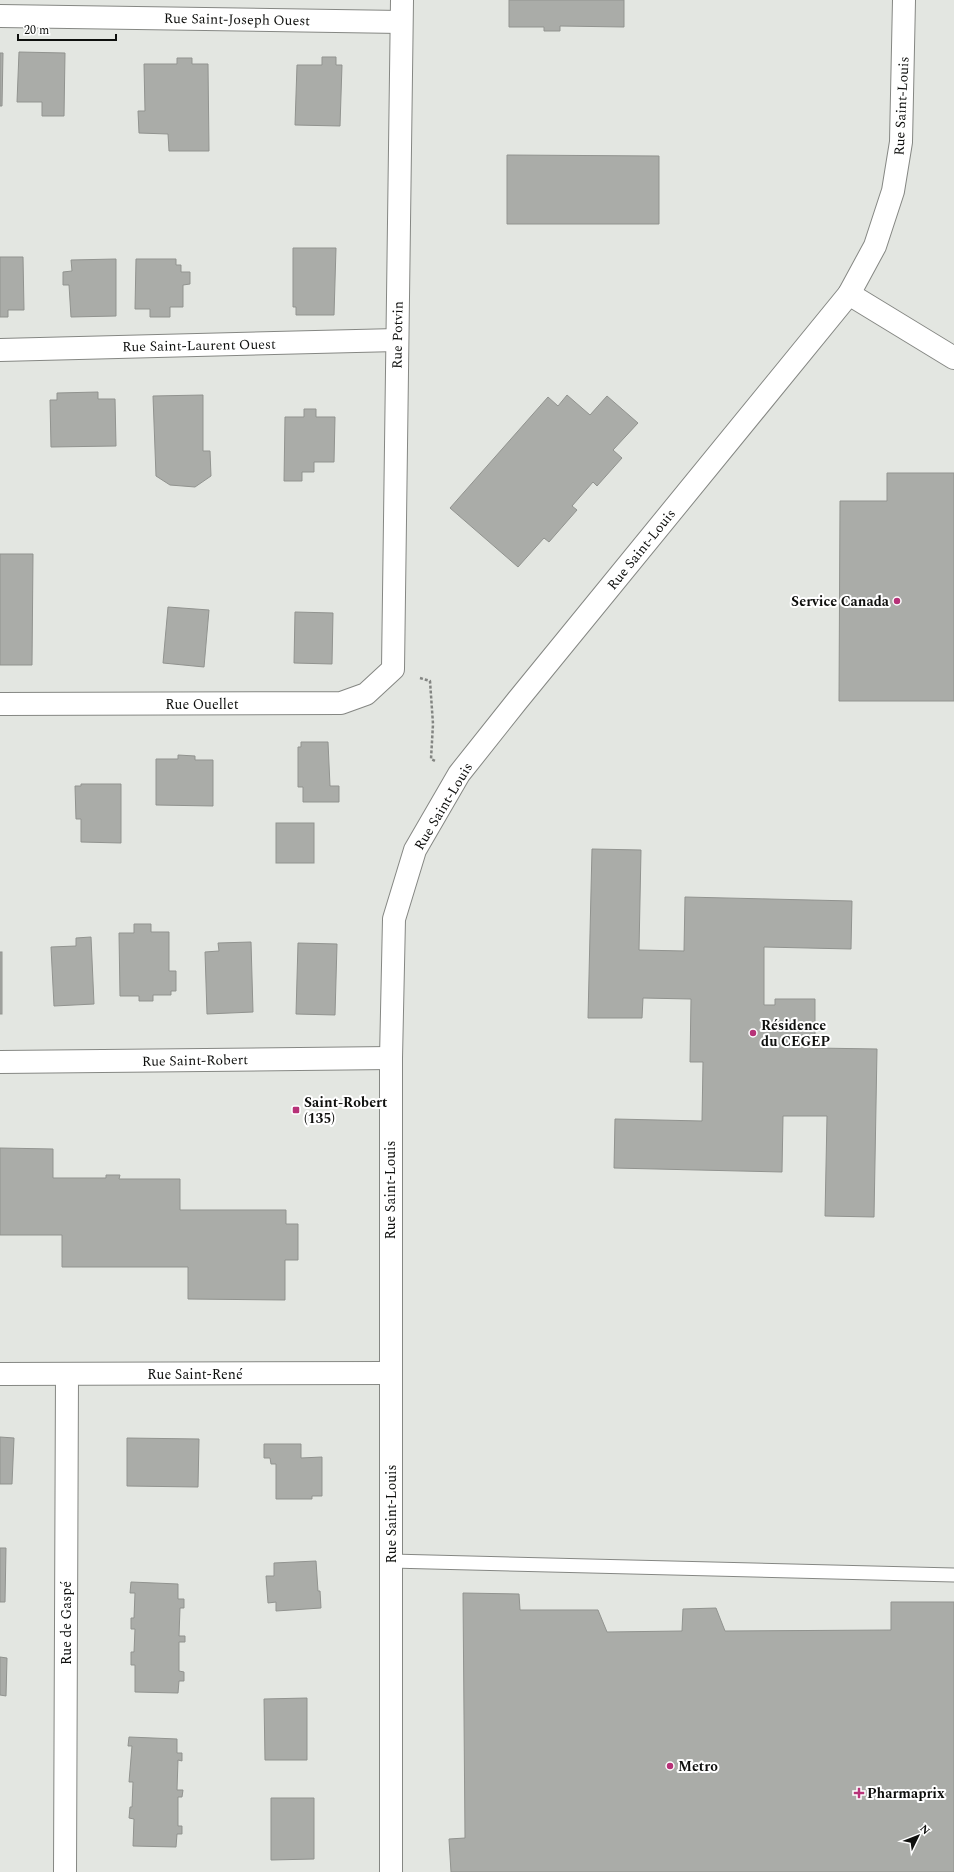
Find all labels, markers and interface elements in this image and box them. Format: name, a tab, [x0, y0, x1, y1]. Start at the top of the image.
street label: Rue Saint-Joseph Ouest	[164, 8, 310, 31]
scale bar	[18, 16, 116, 42]
text: 20 m	[24, 21, 49, 40]
street label: Rue Saint-Louis	[888, 56, 915, 156]
street label: Rue Potvin	[386, 301, 409, 369]
street label: Rue Saint-Laurent Ouest	[122, 334, 276, 357]
street label: Rue Saint-Louis	[602, 504, 681, 594]
place label: Service Canada	[791, 591, 890, 612]
marker: Service Canada	[892, 596, 902, 606]
street label: Rue Ouellet	[165, 694, 239, 715]
street label: Rue Saint-Louis	[409, 758, 478, 854]
place label: Résidence du CEGEP	[761, 1015, 831, 1052]
marker: Résidence du CEGEP	[748, 1028, 758, 1038]
street label: Rue Saint-Robert	[142, 1049, 248, 1072]
place label: Saint-Robert (135)	[304, 1092, 388, 1129]
marker: Saint-Robert (135)	[291, 1105, 301, 1115]
street label: Rue Saint-Louis	[380, 1140, 401, 1240]
street label: Rue Saint-René	[147, 1364, 243, 1385]
street label: Rue Saint-Louis	[381, 1464, 402, 1564]
street label: Rue de Gaspé	[56, 1581, 77, 1665]
place label: Metro	[678, 1756, 718, 1777]
marker: Metro	[665, 1761, 675, 1771]
place label: Pharmaprix	[867, 1783, 945, 1804]
marker: Pharmaprix	[854, 1788, 864, 1798]
north arrow	[898, 1816, 938, 1856]
text: N	[916, 1820, 934, 1839]

